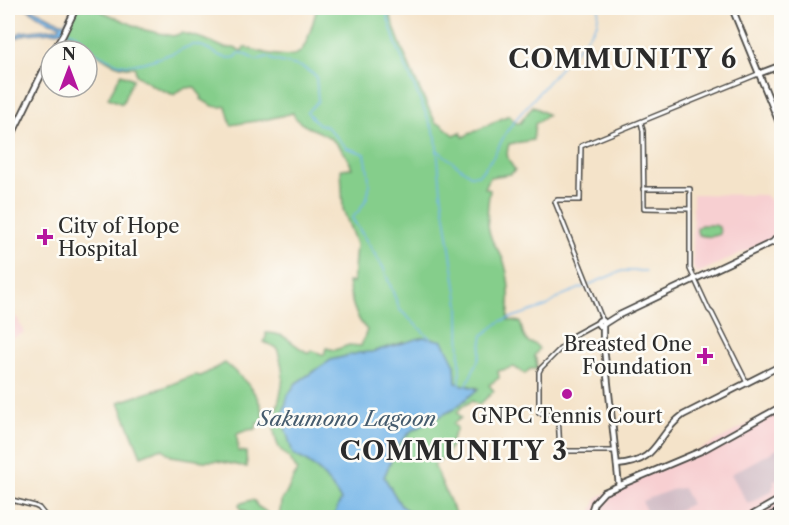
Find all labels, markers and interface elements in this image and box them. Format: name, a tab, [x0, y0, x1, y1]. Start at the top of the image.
north arrow	[39, 39, 99, 99]
district label: COMMUNITY 6	[508, 43, 738, 75]
text: N	[62, 44, 76, 64]
place label: City of Hope Hospital	[58, 214, 180, 261]
marker: City of Hope Hospital	[36, 228, 54, 246]
place label: Breasted One Foundation	[563, 332, 692, 379]
marker: Breasted One Foundation	[696, 347, 714, 365]
marker: GNPC Tennis Court	[560, 387, 574, 401]
place label: GNPC Tennis Court	[472, 404, 662, 428]
water label: Sakumono Lagoon	[256, 406, 436, 431]
district label: COMMUNITY 3	[340, 435, 568, 467]

